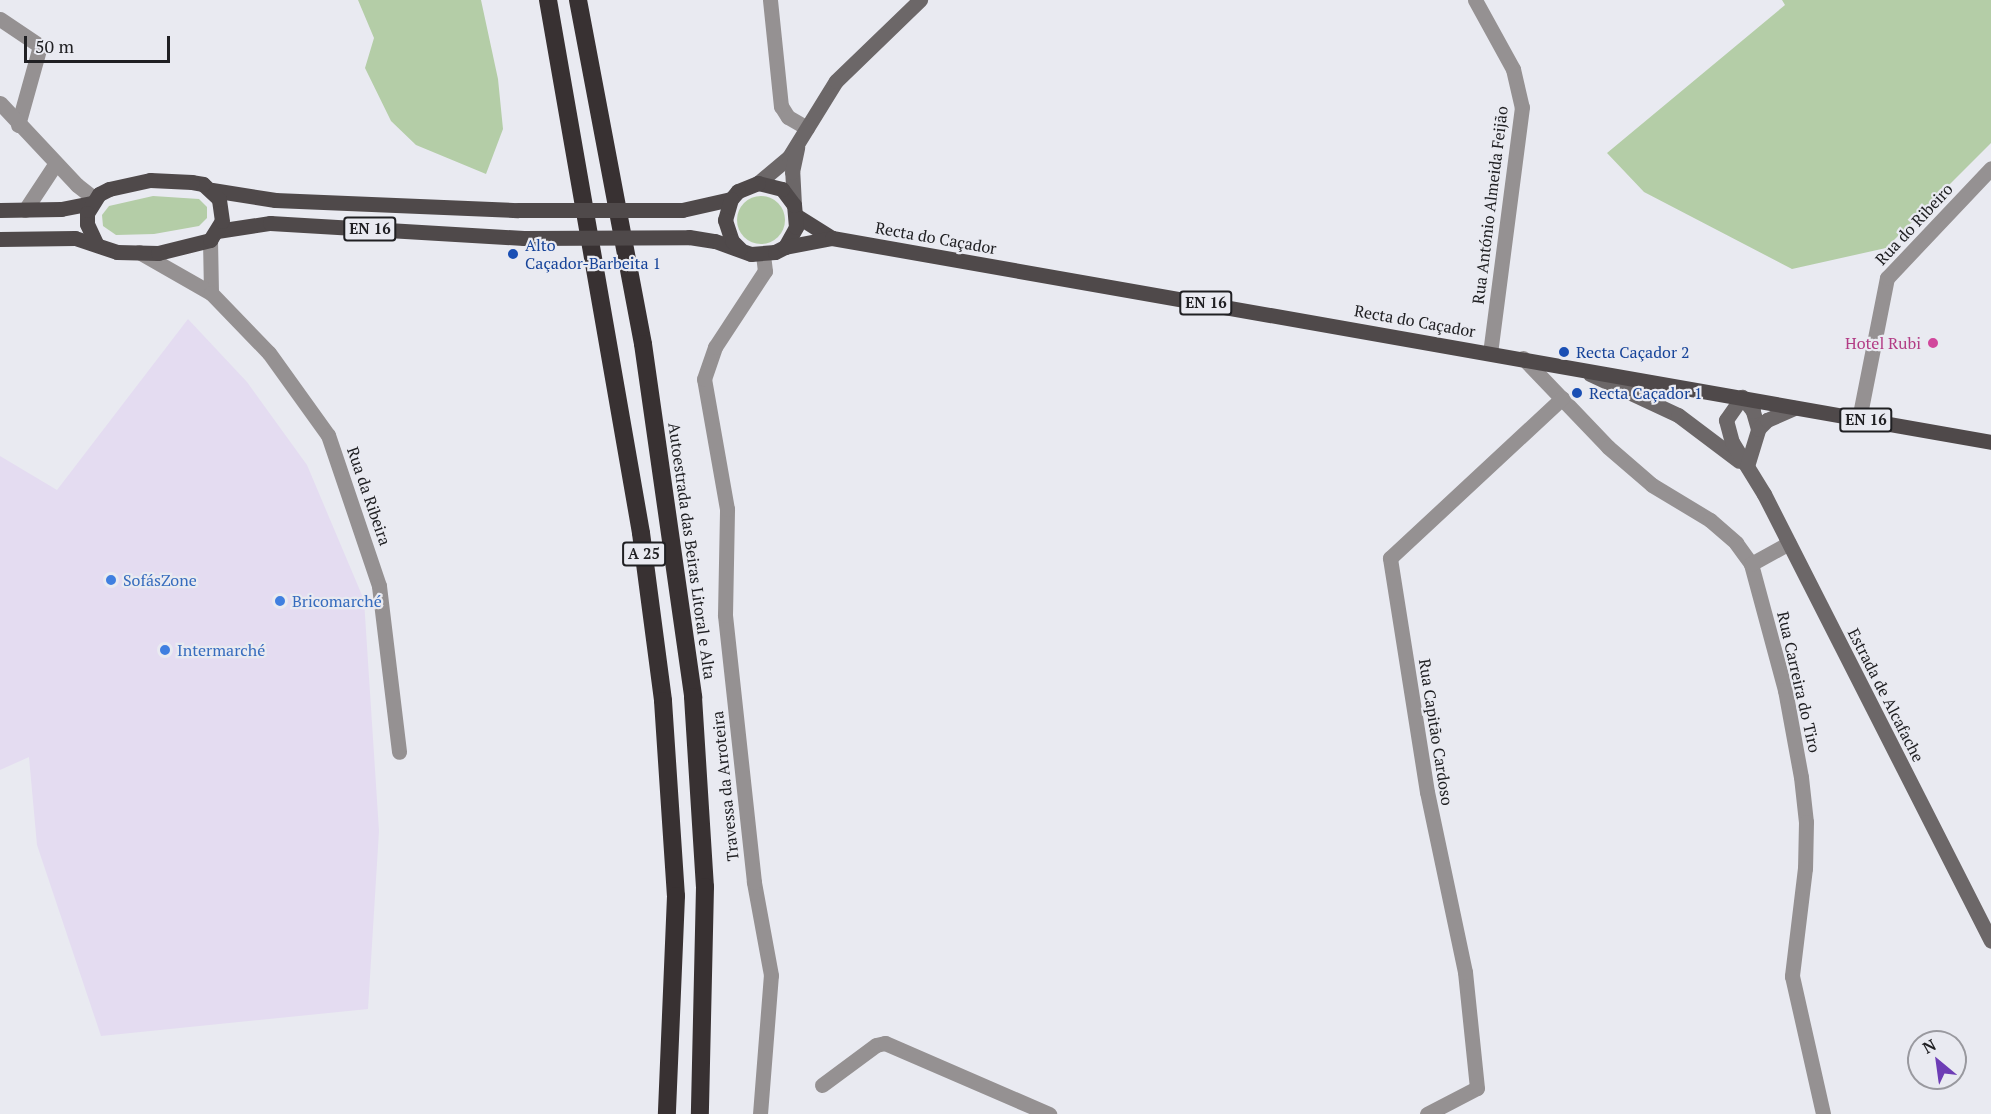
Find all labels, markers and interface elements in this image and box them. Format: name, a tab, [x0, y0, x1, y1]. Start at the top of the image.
scale bar	[27, 24, 172, 62]
text: 50 m	[35, 34, 74, 58]
street label: Rua António Almeida Feijão	[1468, 105, 1512, 305]
street label: Rua do Ribeiro	[1871, 179, 1957, 269]
road number: EN 16	[343, 217, 397, 241]
street label: Recta do Caçador	[874, 218, 998, 258]
place label: Alto Caçador-Barbeita 1	[525, 235, 661, 273]
marker: Alto Caçador-Barbeita 1	[506, 247, 520, 261]
road number: EN 16	[1179, 291, 1233, 315]
street label: Recta do Caçador	[1353, 301, 1477, 341]
place label: Hotel Rubi	[1845, 333, 1921, 353]
marker: Hotel Rubi	[1926, 336, 1940, 350]
place label: Recta Caçador 2	[1576, 342, 1689, 362]
marker: Recta Caçador 2	[1557, 345, 1571, 359]
place label: Recta Caçador 1	[1589, 383, 1702, 403]
marker: Recta Caçador 1	[1570, 386, 1584, 400]
road number: EN 16	[1839, 408, 1893, 432]
street label: Autoestrada das Beiras Litoral e Alta	[664, 421, 720, 681]
street label: Rua da Ribeira	[343, 444, 395, 548]
road number: A 25	[622, 542, 666, 566]
place label: SofásZone	[123, 570, 197, 590]
marker: SofásZone	[104, 573, 118, 587]
place label: Bricomarché	[292, 591, 382, 611]
marker: Bricomarché	[273, 594, 287, 608]
street label: Rua Carreira do Tiro	[1773, 610, 1825, 754]
street label: Estrada de Alcafache	[1844, 625, 1928, 765]
place label: Intermarché	[177, 640, 265, 660]
marker: Intermarché	[158, 643, 172, 657]
street label: Rua Capitão Cardoso	[1415, 657, 1457, 807]
street label: Travessa da Arroteira	[708, 710, 742, 862]
north arrow	[1907, 1030, 1967, 1090]
text: N	[1919, 1033, 1940, 1059]

